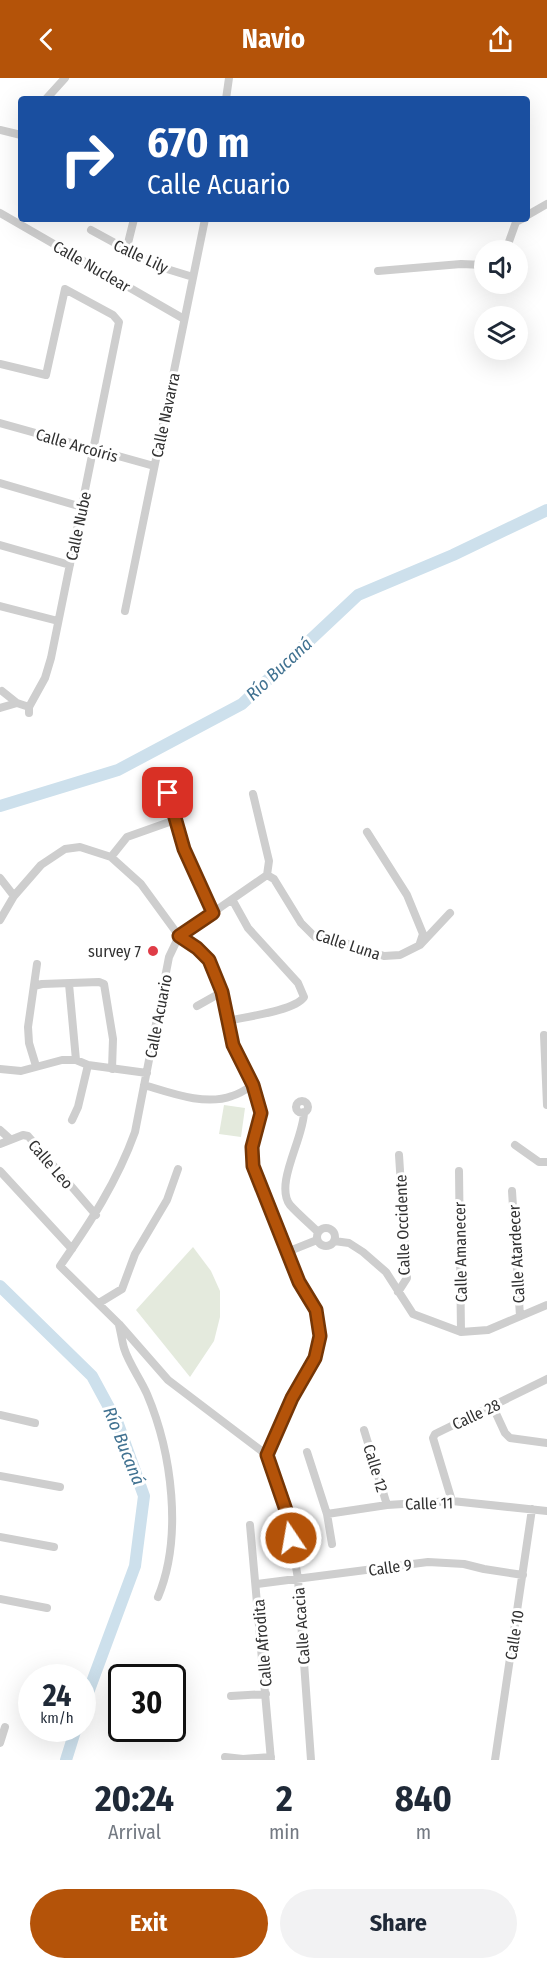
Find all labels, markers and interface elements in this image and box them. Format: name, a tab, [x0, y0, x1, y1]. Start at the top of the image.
icon: back	[30, 23, 63, 56]
text: Navio	[242, 23, 305, 55]
icon: share	[484, 23, 517, 56]
text: 670 m	[147, 118, 249, 168]
icon: right	[48, 120, 126, 198]
text: Calle Acuario	[147, 169, 291, 201]
street label: Calle Lily	[110, 236, 172, 278]
street label: Calle Nuclear	[50, 237, 134, 296]
map controls	[474, 240, 528, 360]
button: sound	[474, 240, 528, 294]
button: layers	[474, 306, 528, 360]
street label: Calle Navarra	[147, 371, 184, 459]
street label: Calle Arcoíris	[34, 425, 120, 466]
street label: Calle Nube	[62, 490, 95, 562]
water label: Río Bucaná	[241, 633, 317, 705]
pin	[142, 767, 193, 818]
icon: arrive	[151, 776, 184, 809]
street label: Calle Luna	[313, 925, 383, 964]
place label: survey 7	[88, 942, 142, 961]
marker: survey 7	[146, 944, 160, 958]
street label: Calle Acuario	[141, 973, 176, 1060]
street label: Calle Leo	[24, 1136, 77, 1193]
street label: Calle Occidente	[391, 1174, 414, 1276]
street label: Calle Amanecer	[450, 1201, 471, 1302]
street label: Calle Atardecer	[504, 1204, 529, 1304]
street label: Calle 28	[449, 1395, 503, 1434]
water label: Río Bucaná	[98, 1404, 150, 1488]
street label: Calle 12	[359, 1442, 392, 1494]
street label: Calle 11	[405, 1493, 453, 1514]
position arrow	[259, 1506, 323, 1570]
street label: Calle 9	[367, 1555, 413, 1580]
street label: Calle Acacia	[289, 1587, 314, 1665]
street label: Calle Afrodita	[249, 1598, 276, 1688]
street label: Calle 10	[501, 1609, 528, 1661]
speed limit sign: 30	[108, 1664, 186, 1742]
text: 24	[43, 1678, 71, 1714]
text: km/h	[40, 1709, 74, 1727]
text: 20:24	[95, 1777, 174, 1821]
text: 2	[276, 1777, 293, 1821]
text: 840	[395, 1777, 452, 1821]
text: Arrival	[108, 1820, 161, 1844]
text: min	[269, 1820, 300, 1844]
text: m	[416, 1820, 431, 1844]
button: Exit	[30, 1889, 268, 1958]
button: Share	[280, 1889, 517, 1958]

